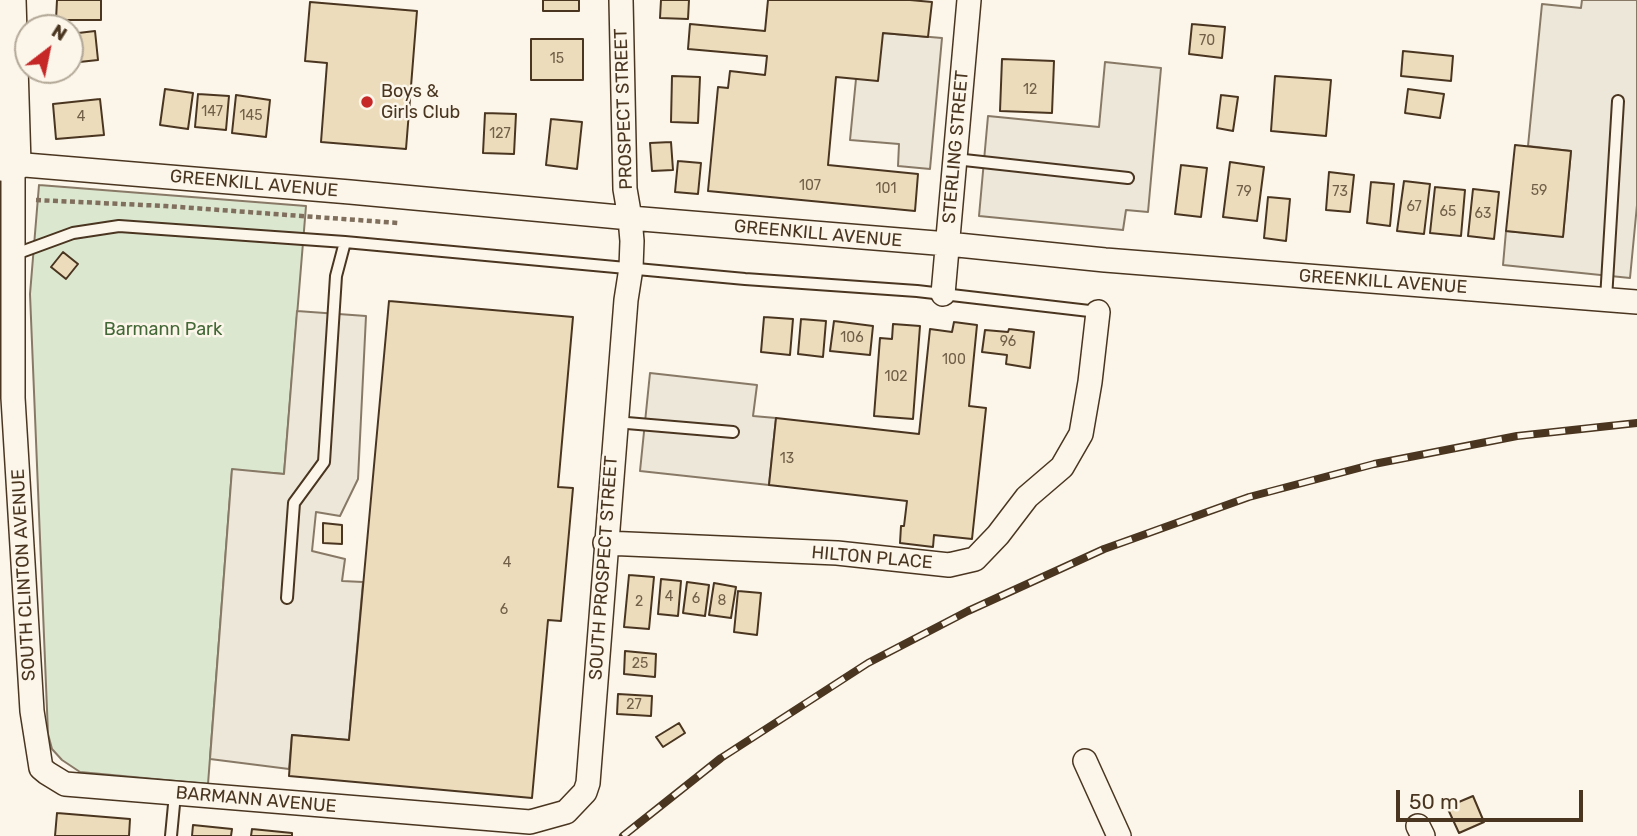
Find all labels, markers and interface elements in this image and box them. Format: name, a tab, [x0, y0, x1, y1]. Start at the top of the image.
north arrow	[14, 14, 84, 84]
text: N	[47, 19, 71, 46]
street label: PROSPECT STREET	[610, 28, 638, 190]
house number: 70	[1199, 33, 1215, 49]
house number: 15	[550, 51, 564, 67]
street label: STERLING STREET	[939, 69, 973, 225]
place label: Boys & Girls Club	[381, 81, 460, 124]
house number: 12	[1023, 82, 1037, 98]
marker: Boys & Girls Club	[359, 94, 375, 110]
house number: 147	[201, 104, 223, 120]
house number: 145	[239, 108, 263, 124]
house number: 4	[77, 109, 85, 125]
house number: 127	[489, 126, 511, 142]
street label: GREENKILL AVENUE	[169, 166, 339, 202]
house number: 107	[799, 178, 821, 194]
house number: 101	[876, 181, 896, 197]
house number: 59	[1531, 183, 1547, 199]
house number: 79	[1236, 184, 1252, 200]
house number: 73	[1332, 184, 1348, 200]
house number: 67	[1406, 199, 1422, 215]
house number: 65	[1440, 204, 1456, 220]
house number: 63	[1475, 206, 1491, 222]
street label: GREENKILL AVENUE	[733, 216, 903, 252]
street label: GREENKILL AVENUE	[1298, 265, 1468, 299]
park label: Barmann Park	[104, 319, 222, 341]
house number: 106	[840, 330, 864, 346]
house number: 96	[1000, 334, 1016, 350]
house number: 100	[942, 352, 966, 368]
house number: 102	[884, 369, 908, 385]
house number: 13	[780, 451, 794, 467]
street label: SOUTH PROSPECT STREET	[585, 455, 623, 681]
street label: SOUTH CLINTON AVENUE	[8, 468, 40, 682]
street label: HILTON PLACE	[811, 542, 933, 574]
house number: 4	[503, 555, 511, 571]
house number: 4	[665, 589, 673, 605]
house number: 6	[692, 591, 700, 607]
house number: 8	[718, 593, 726, 609]
house number: 2	[635, 594, 643, 610]
house number: 6	[500, 602, 508, 618]
house number: 25	[632, 656, 648, 672]
house number: 27	[626, 697, 642, 713]
scale bar	[1399, 776, 1586, 820]
street label: BARMANN AVENUE	[175, 782, 337, 818]
text: 50 m	[1409, 789, 1459, 814]

